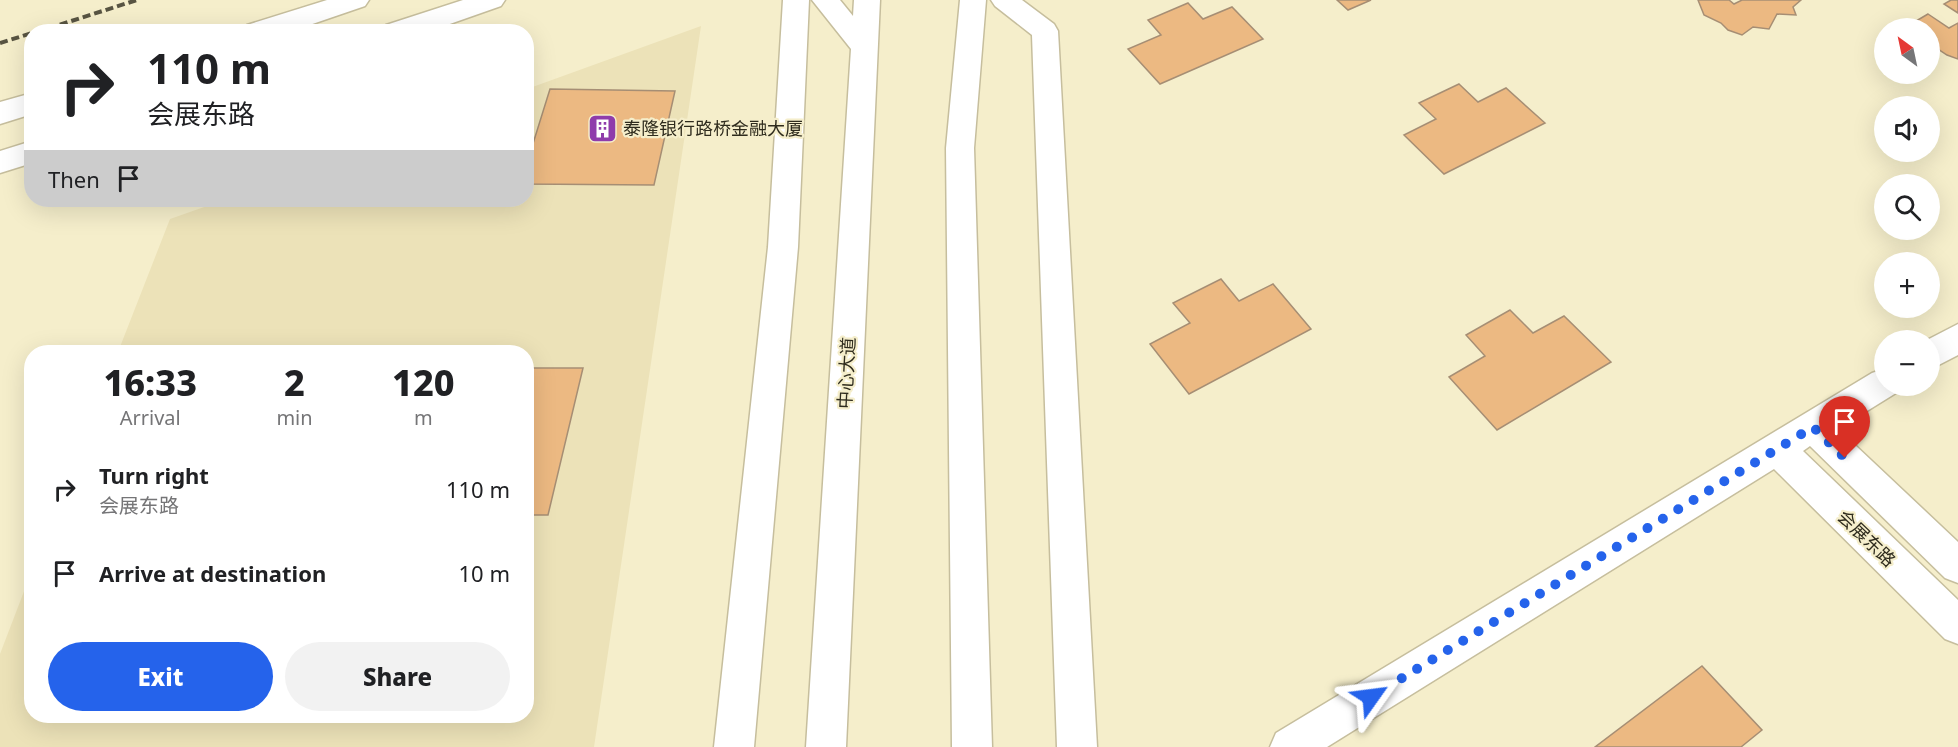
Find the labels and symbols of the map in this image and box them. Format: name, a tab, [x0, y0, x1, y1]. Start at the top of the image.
north arrow	[1874, 18, 1940, 84]
building icon: 泰隆银行路桥金融大厦	[586, 112, 618, 144]
place label: 泰隆银行路桥金融大厦	[623, 116, 803, 140]
street label: 中心大道	[832, 336, 860, 410]
pin	[1819, 396, 1870, 458]
street label: 会展东路	[1833, 504, 1901, 572]
position arrow	[1339, 665, 1403, 729]

